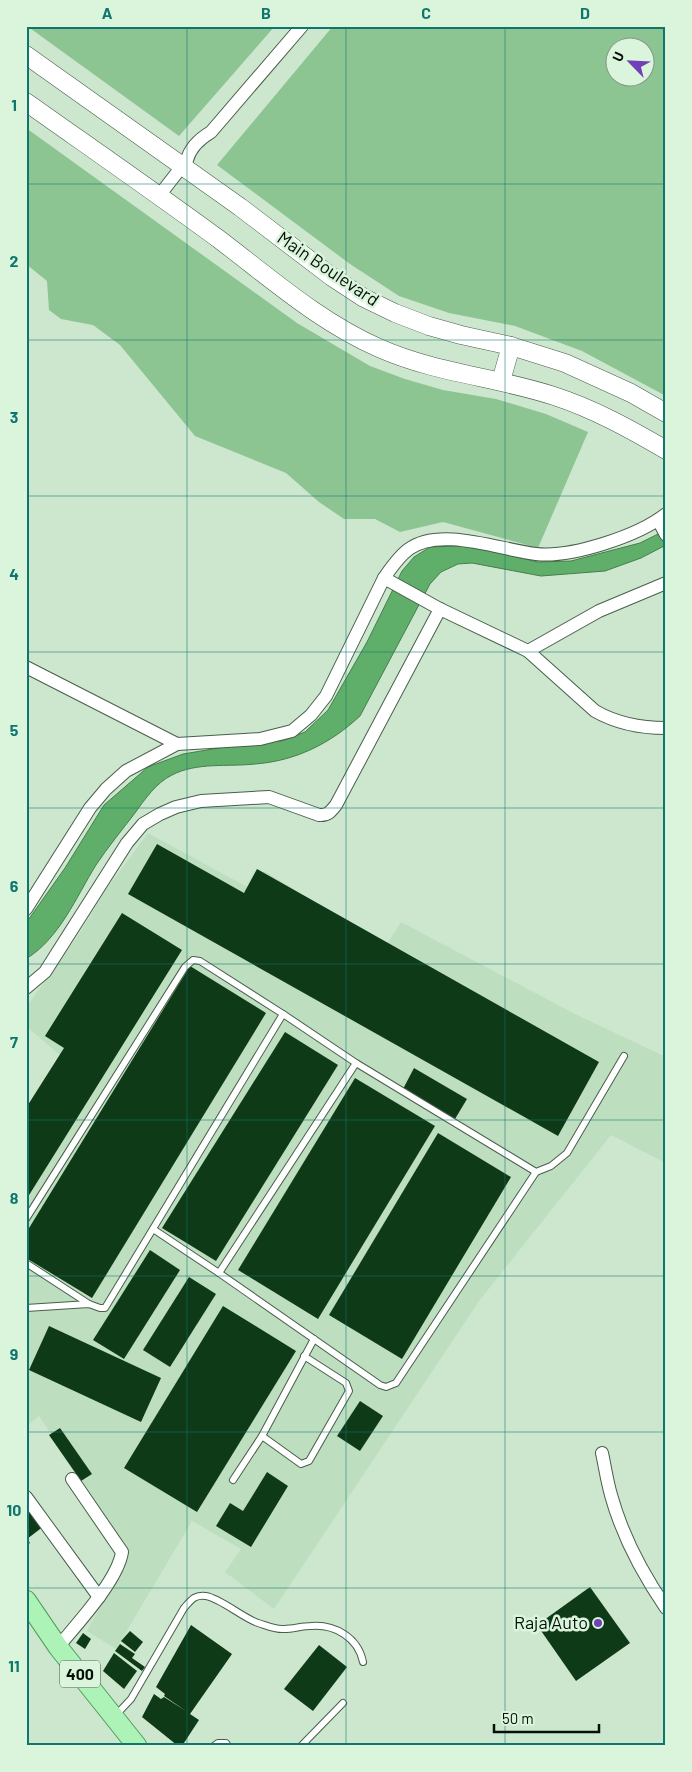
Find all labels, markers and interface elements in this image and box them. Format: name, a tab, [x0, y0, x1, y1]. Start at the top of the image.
text: A	[102, 3, 113, 22]
text: B	[261, 3, 271, 22]
text: C	[421, 3, 431, 22]
text: D	[580, 3, 590, 22]
north arrow	[604, 38, 654, 88]
text: U	[608, 49, 627, 64]
text: 1	[11, 95, 17, 114]
street label: Main Boulevard	[273, 226, 384, 310]
text: 2	[10, 251, 19, 270]
text: 3	[10, 407, 18, 426]
text: 4	[9, 564, 19, 583]
text: 5	[10, 720, 19, 739]
text: 6	[10, 876, 19, 895]
text: 7	[10, 1032, 18, 1051]
text: 8	[10, 1188, 19, 1207]
text: 9	[10, 1344, 18, 1363]
text: 10	[7, 1500, 21, 1519]
place label: Raja Auto	[514, 1611, 588, 1633]
marker: Raja Auto	[592, 1617, 604, 1629]
text: 11	[8, 1656, 20, 1675]
road number: 400	[60, 1660, 100, 1688]
scale bar	[494, 1702, 600, 1734]
text: 50 m	[502, 1709, 534, 1727]

